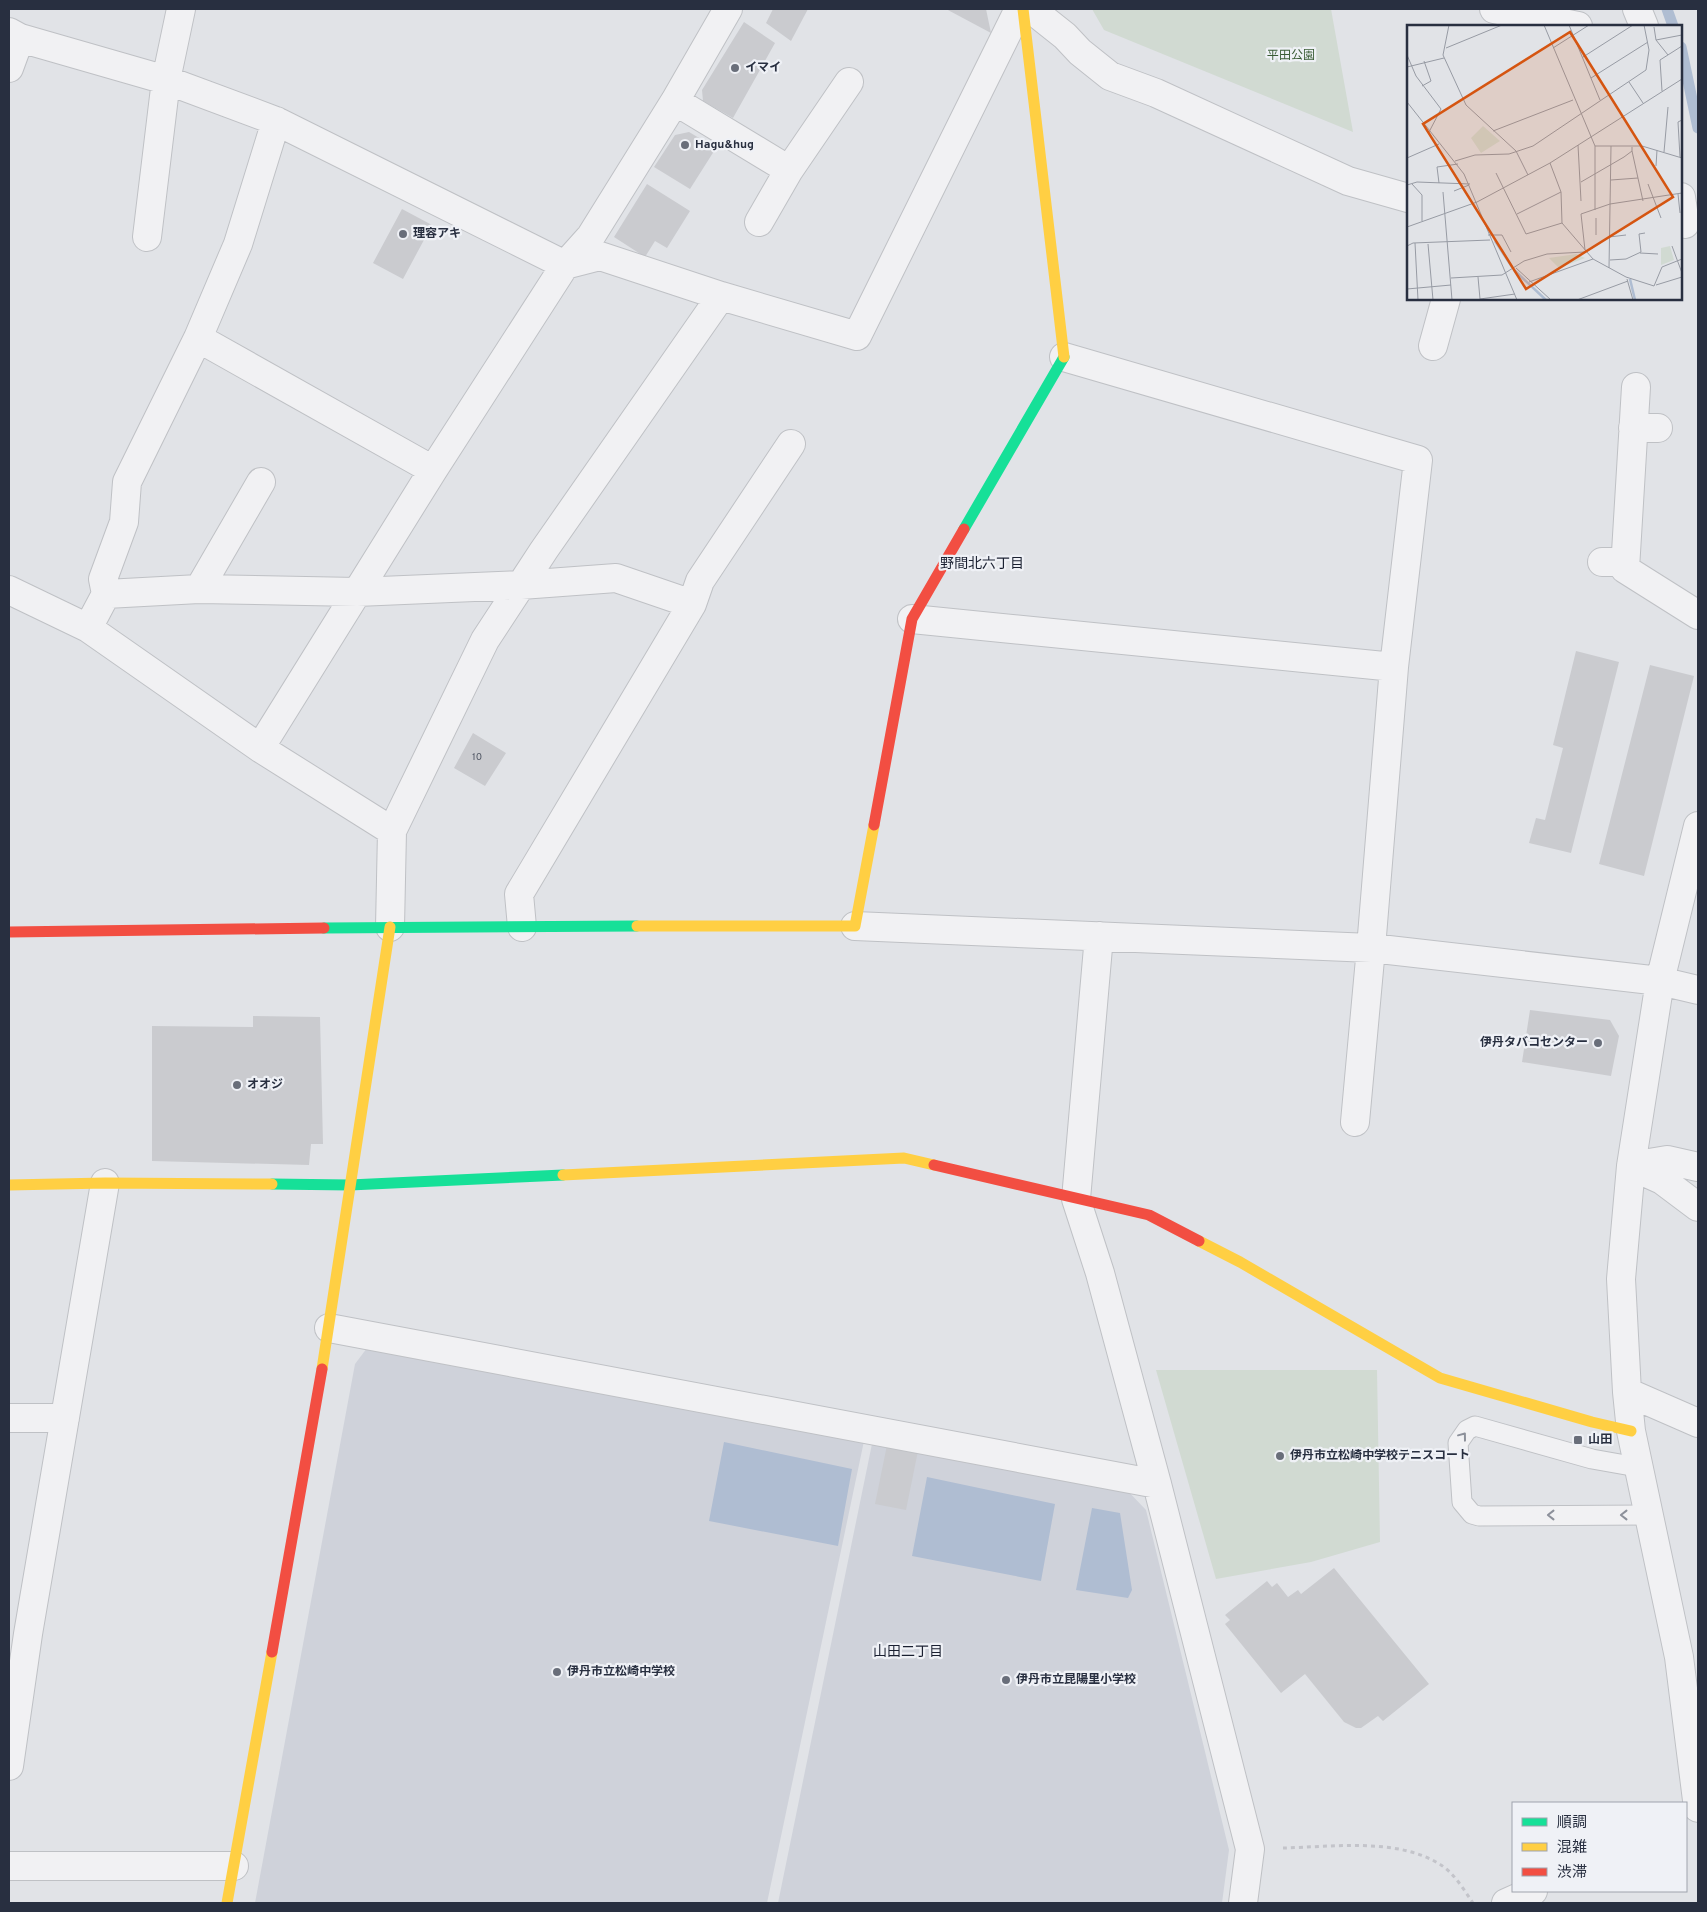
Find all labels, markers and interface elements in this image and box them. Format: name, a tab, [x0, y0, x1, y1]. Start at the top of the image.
inset map	[1407, 25, 1682, 300]
park label: 平田公園	[1267, 48, 1315, 64]
place label: イマイ	[745, 60, 781, 76]
marker: イマイ	[729, 62, 741, 74]
place label: Hagu&hug	[695, 137, 754, 153]
marker: Hagu&hug	[679, 139, 691, 151]
place label: 理容アキ	[413, 226, 461, 242]
marker: 理容アキ	[397, 228, 409, 240]
district label: 野間北六丁目	[940, 555, 1024, 573]
house number: 10	[472, 751, 482, 764]
place label: 伊丹タバコセンター	[1480, 1035, 1588, 1051]
marker: 伊丹タバコセンター	[1592, 1037, 1604, 1049]
place label: オオジ	[247, 1077, 283, 1093]
marker: オオジ	[231, 1079, 243, 1091]
one-way arrow	[1457, 1432, 1466, 1442]
place label: 山田	[1588, 1432, 1612, 1448]
marker: 山田	[1572, 1434, 1584, 1446]
place label: 伊丹市立松崎中学校テニスコート	[1290, 1448, 1470, 1464]
marker: 伊丹市立松崎中学校テニスコート	[1274, 1450, 1286, 1462]
one-way arrow	[1546, 1510, 1554, 1521]
one-way arrow	[1619, 1510, 1627, 1520]
district label: 山田二丁目	[873, 1644, 943, 1661]
place label: 伊丹市立松崎中学校	[567, 1664, 675, 1680]
marker: 伊丹市立松崎中学校	[551, 1666, 563, 1678]
place label: 伊丹市立昆陽里小学校	[1016, 1672, 1136, 1688]
marker: 伊丹市立昆陽里小学校	[1000, 1674, 1012, 1686]
legend	[1512, 1802, 1687, 1892]
text: 順調	[1557, 1814, 1587, 1833]
text: 混雑	[1557, 1839, 1587, 1858]
text: 渋滞	[1557, 1864, 1587, 1883]

